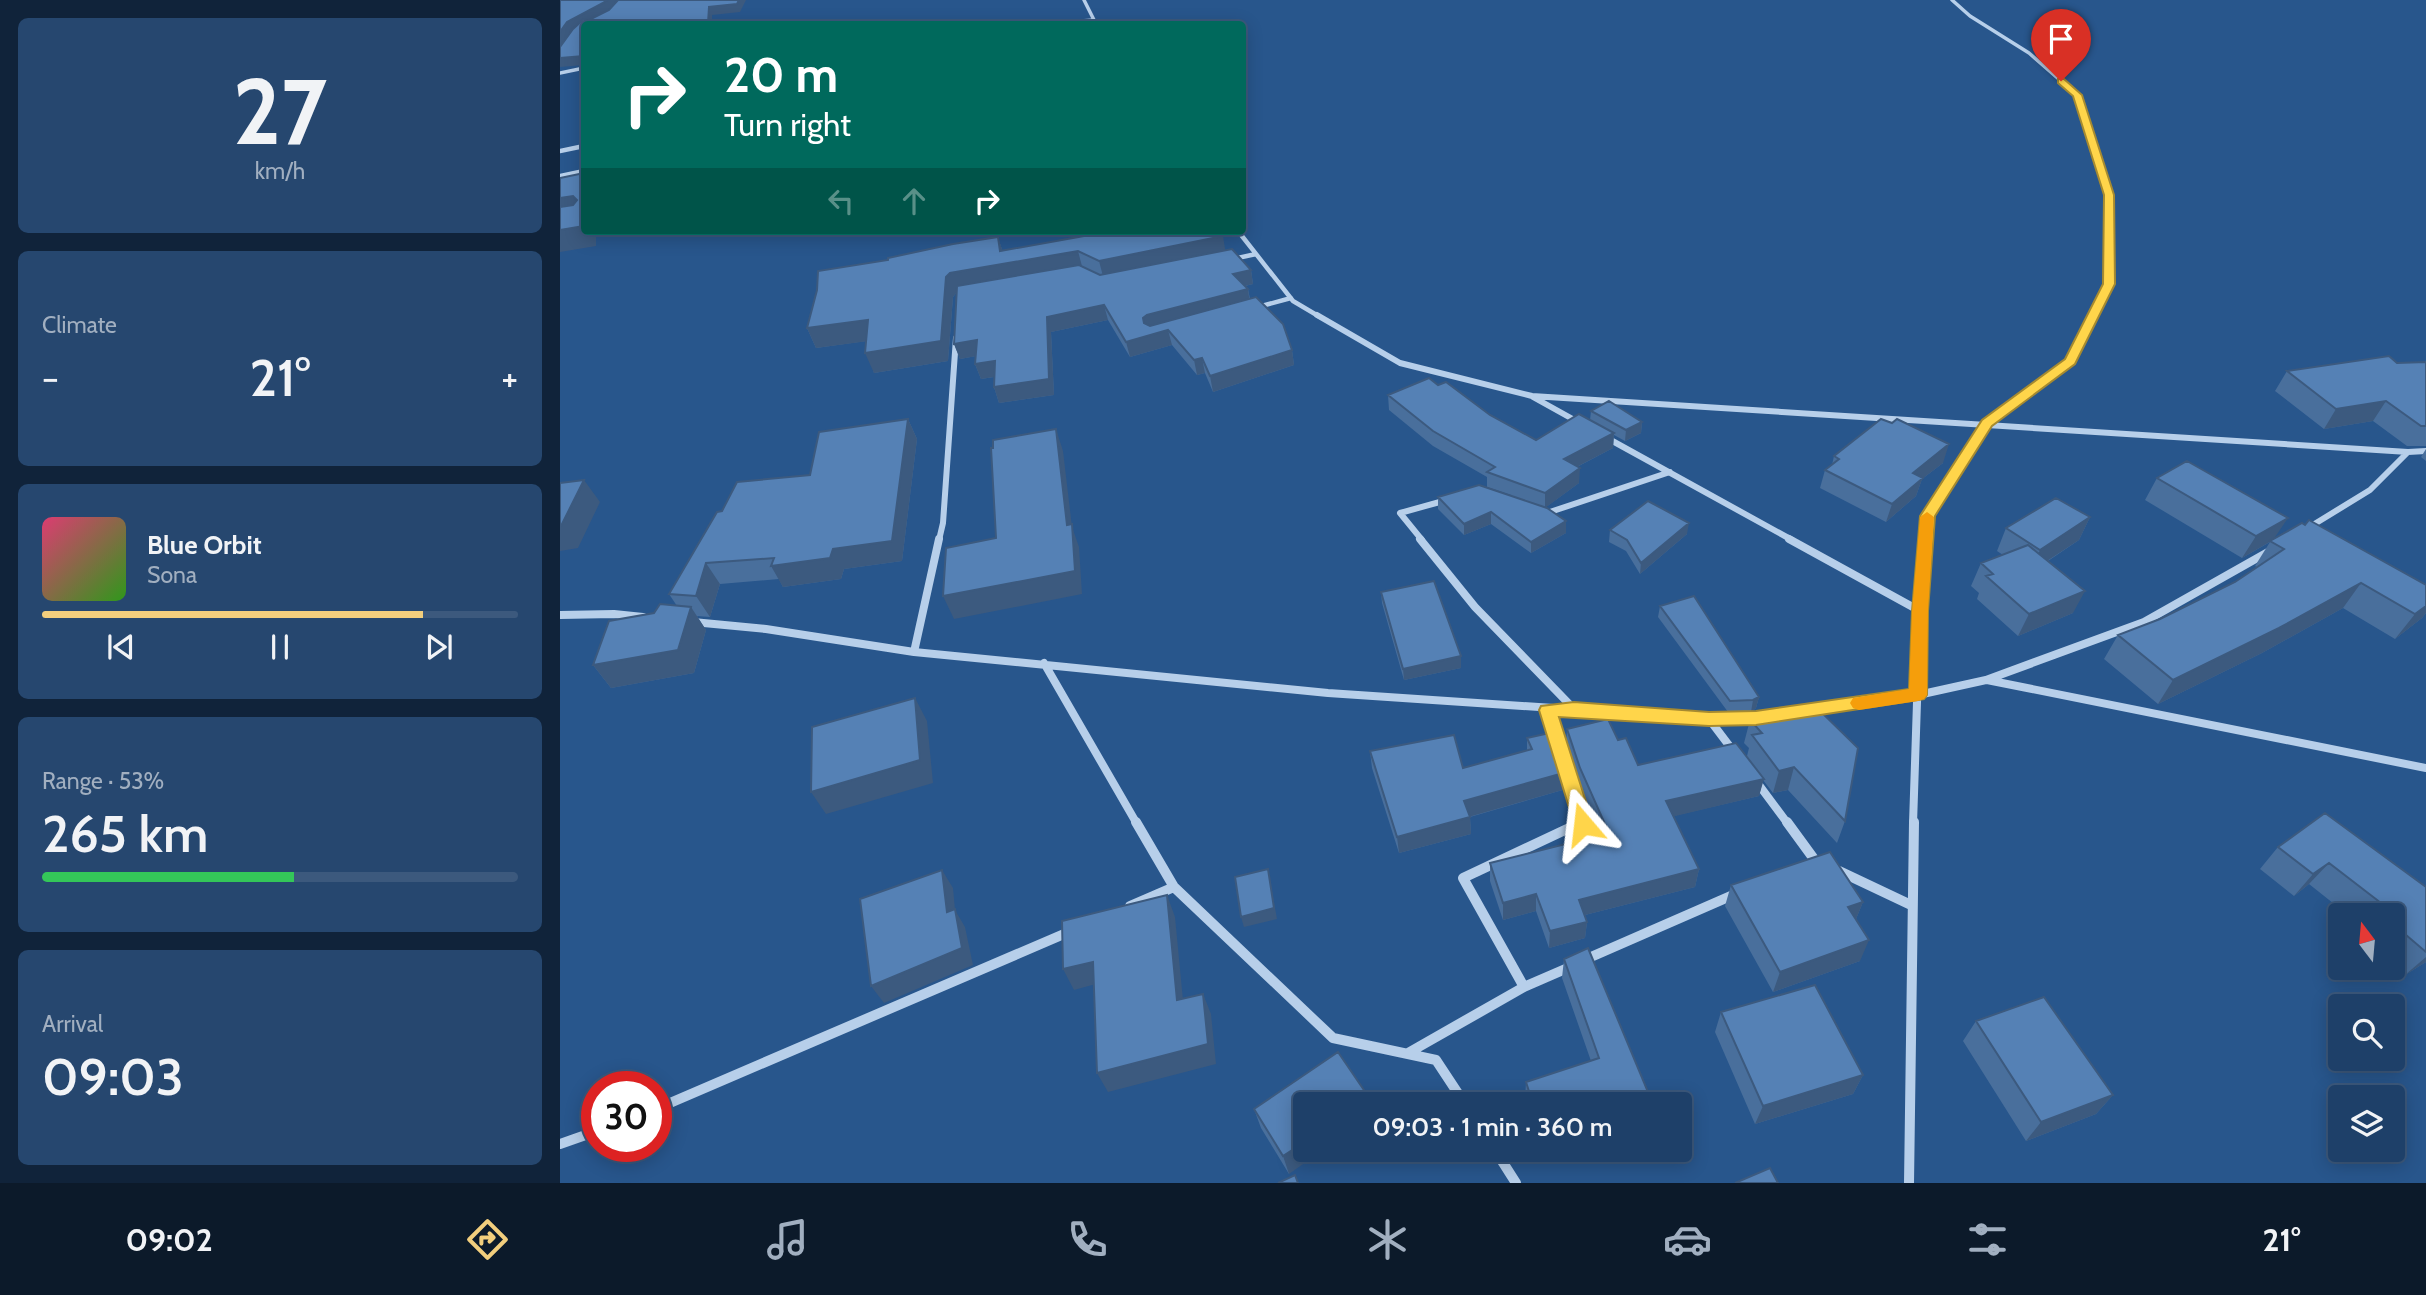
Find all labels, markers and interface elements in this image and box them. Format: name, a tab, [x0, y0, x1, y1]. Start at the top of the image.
pin	[2031, 9, 2091, 81]
icon: arrive	[2042, 20, 2080, 58]
text: 20 m	[724, 45, 838, 104]
icon: right	[609, 49, 700, 140]
text: 27	[233, 56, 327, 167]
text: Turn right	[724, 105, 851, 144]
text: km/h	[255, 157, 305, 185]
icon: left	[822, 182, 860, 220]
icon: ahead	[895, 182, 933, 220]
icon: right	[968, 182, 1006, 220]
text: Climate	[42, 311, 117, 339]
text: 21°	[250, 346, 310, 409]
text: −	[42, 354, 59, 401]
text: +	[501, 354, 518, 401]
text: Blue Orbit	[147, 529, 262, 561]
text: Sona	[147, 561, 197, 589]
icon: previous	[102, 628, 140, 666]
icon: pause	[261, 628, 299, 666]
icon: next	[420, 628, 458, 666]
text: Range · 53%	[42, 767, 164, 795]
position arrow	[1546, 787, 1620, 861]
text: 265 km	[42, 802, 208, 865]
north arrow	[2328, 903, 2404, 980]
map controls	[2328, 903, 2405, 1162]
button: search	[2328, 994, 2405, 1071]
text: Arrival	[42, 1010, 103, 1038]
text: 09:03	[42, 1045, 184, 1108]
speed limit sign: 30	[581, 1071, 672, 1162]
button: layers	[2328, 1085, 2405, 1162]
text: 09:03 · 1 min · 360 m	[1372, 1111, 1613, 1143]
icon: directions	[463, 1215, 512, 1264]
icon: music	[763, 1215, 812, 1264]
icon: phone	[1063, 1215, 1112, 1264]
icon: climate	[1363, 1215, 1412, 1264]
icon: car	[1663, 1215, 1712, 1264]
icon: filters	[1963, 1215, 2012, 1264]
text: 09:02	[125, 1220, 213, 1259]
text: 21°	[2263, 1220, 2301, 1259]

